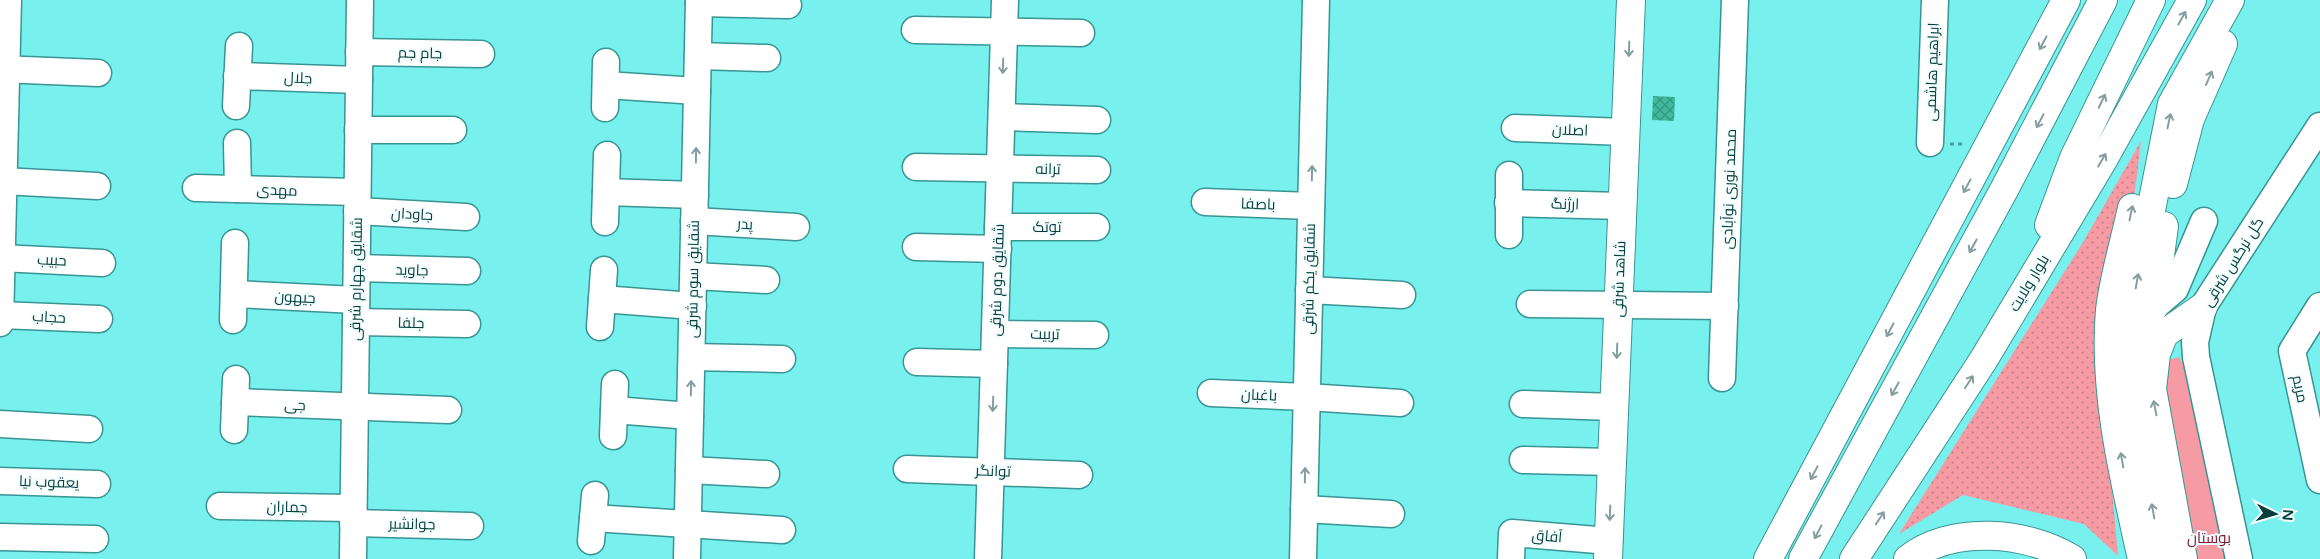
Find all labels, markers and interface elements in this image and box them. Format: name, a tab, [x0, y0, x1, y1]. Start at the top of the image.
one-way arrow	[2178, 11, 2187, 26]
street label: ابراهیم هاشمی	[1921, 22, 1944, 122]
one-way arrow	[2038, 35, 2047, 50]
one-way arrow	[1624, 40, 1633, 56]
street label: جام جم	[398, 44, 442, 63]
one-way arrow	[998, 58, 1008, 74]
street label: جلال	[283, 69, 313, 87]
one-way arrow	[2204, 71, 2214, 86]
one-way arrow	[2097, 94, 2107, 109]
one-way arrow	[2035, 113, 2044, 128]
one-way arrow	[2164, 114, 2174, 130]
street label: اصلان	[1551, 120, 1588, 141]
street label: محمد نوری نوآبادی	[1718, 128, 1741, 250]
one-way arrow	[691, 148, 701, 164]
one-way arrow	[2098, 153, 2108, 167]
street label: ترانه	[1035, 160, 1061, 178]
one-way arrow	[1307, 165, 1317, 182]
one-way arrow	[1962, 179, 1972, 194]
street label: مهدی	[256, 180, 298, 201]
street label: باصفا	[1240, 194, 1276, 214]
street label: ارژنگ	[1551, 195, 1579, 213]
street label: جاودان	[390, 204, 434, 225]
one-way arrow	[2127, 206, 2136, 222]
street label: گل نرگس شرقی	[2198, 214, 2268, 310]
street label: پدر	[735, 215, 753, 234]
street label: شقایق چهارم شرقی	[346, 217, 367, 341]
street label: توتک	[1033, 218, 1061, 236]
street label: شقایق سوم شرقی	[683, 220, 704, 338]
street label: شقایق دوم شرقی	[986, 223, 1009, 337]
street label: شقایق یکم شرقی	[1299, 223, 1320, 335]
one-way arrow	[1968, 238, 1977, 253]
street label: شاهد شرقی	[1609, 240, 1630, 318]
street label: حبیب	[37, 250, 67, 270]
street label: بلوار ولایت	[2005, 251, 2053, 315]
street label: جاوید	[395, 260, 429, 280]
one-way arrow	[2133, 273, 2143, 289]
street label: جیهون	[274, 287, 316, 308]
street label: حجاب	[32, 307, 66, 327]
street label: جلفا	[397, 314, 425, 332]
one-way arrow	[1885, 322, 1895, 337]
street label: تربیت	[1030, 325, 1060, 343]
one-way arrow	[1612, 343, 1621, 359]
street label: مریم	[2287, 373, 2312, 405]
one-way arrow	[1964, 375, 1974, 389]
one-way arrow	[686, 380, 696, 396]
one-way arrow	[1890, 381, 1900, 395]
street label: باغبان	[1241, 385, 1277, 406]
one-way arrow	[988, 395, 998, 411]
street label: جی	[284, 396, 306, 415]
one-way arrow	[2150, 400, 2160, 416]
one-way arrow	[2116, 452, 2126, 468]
street label: توانگر	[974, 461, 1011, 481]
one-way arrow	[1808, 465, 1818, 480]
one-way arrow	[1300, 468, 1310, 484]
street label: یعقوب نیا	[19, 472, 79, 492]
north arrow	[2250, 489, 2300, 539]
street label: جماران	[266, 498, 308, 517]
one-way arrow	[2147, 503, 2157, 519]
one-way arrow	[1605, 505, 1615, 521]
text: N	[2278, 509, 2296, 521]
one-way arrow	[1875, 511, 1886, 525]
street label: جوانشیر	[387, 515, 436, 533]
one-way arrow	[1813, 524, 1823, 539]
street label: آفاق	[1531, 526, 1563, 547]
park label: بوستان	[2187, 529, 2231, 548]

